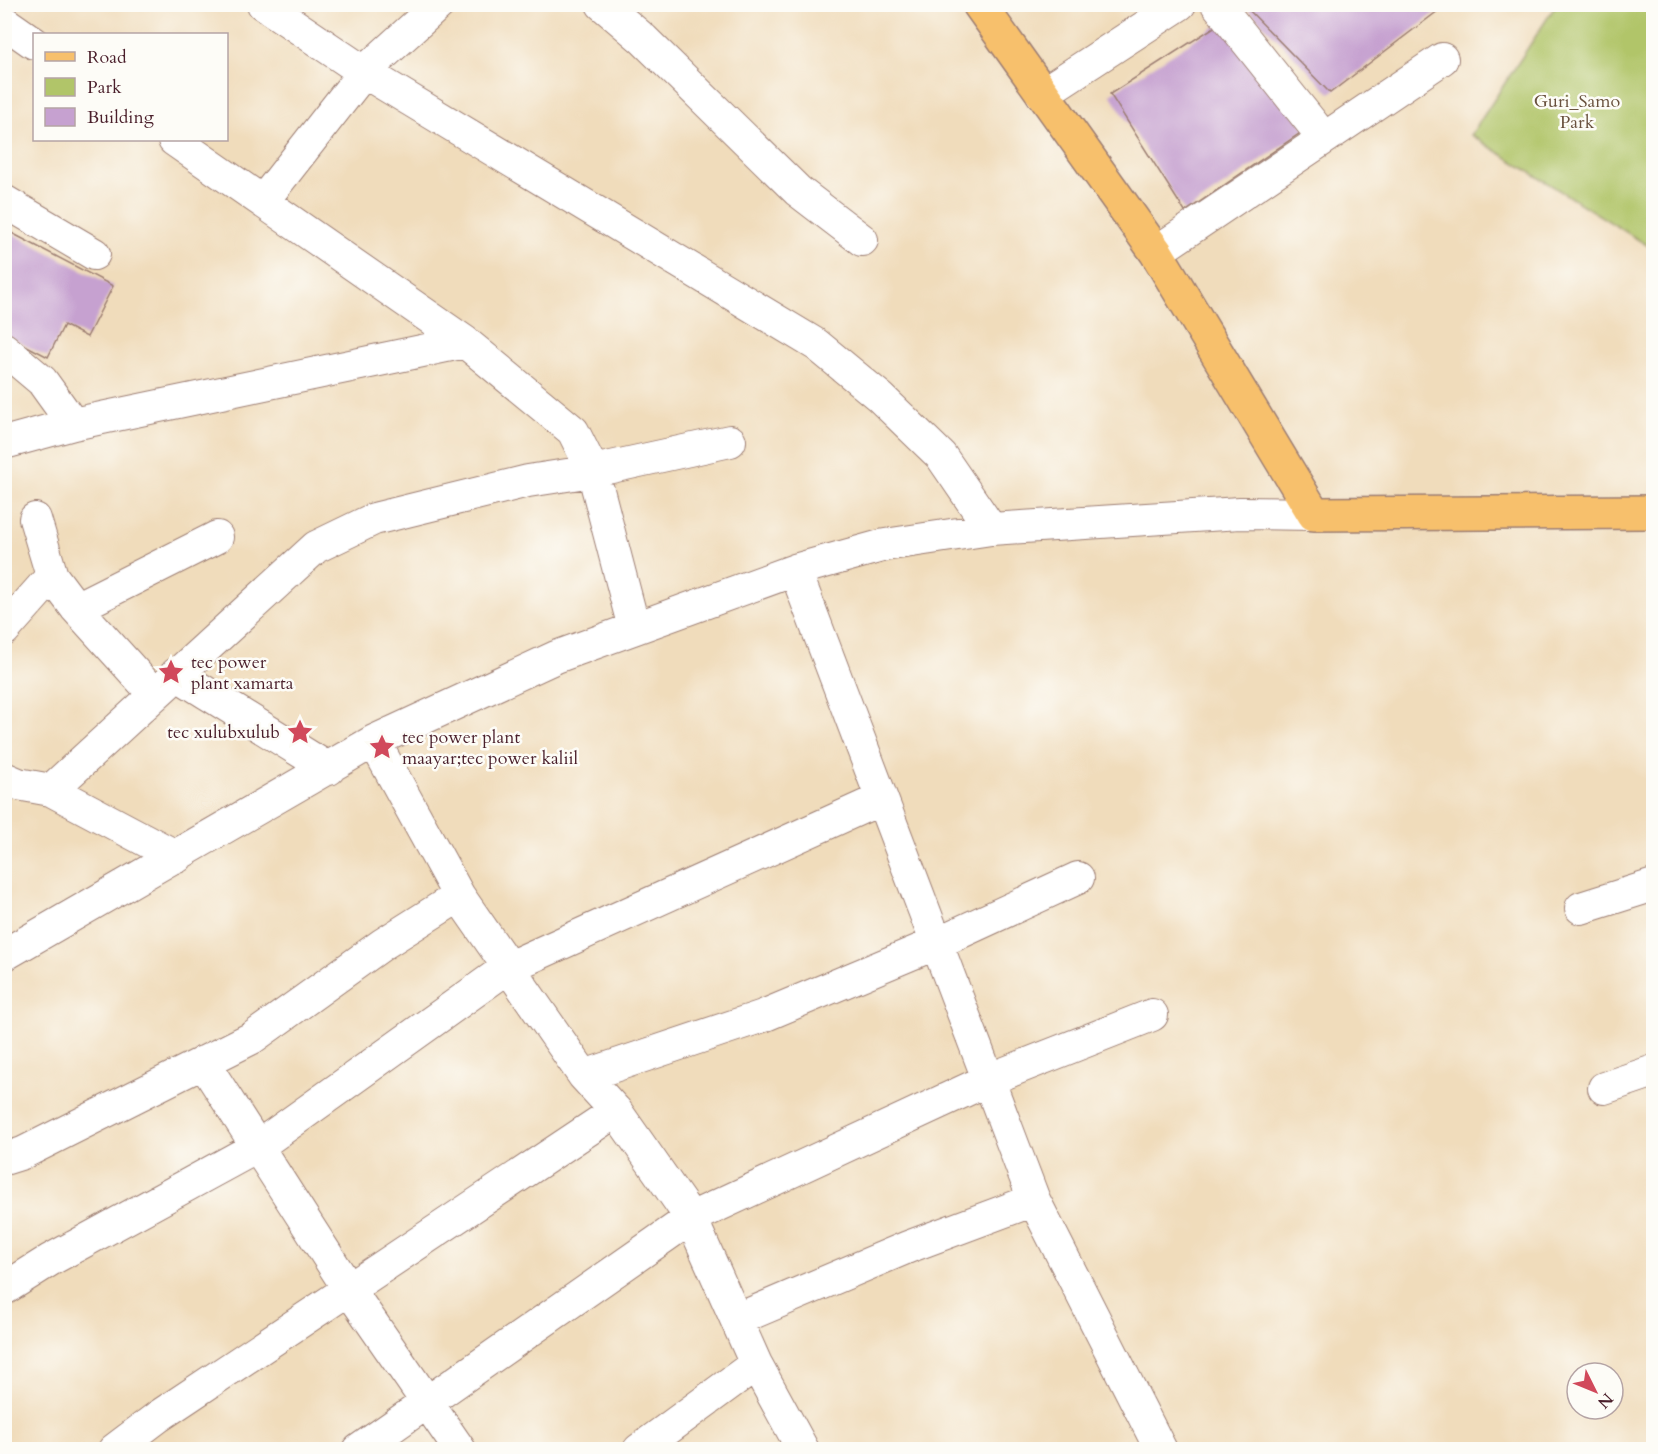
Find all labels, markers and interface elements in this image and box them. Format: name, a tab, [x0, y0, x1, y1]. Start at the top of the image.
legend	[33, 33, 228, 141]
text: Road	[87, 45, 127, 70]
text: Park	[87, 75, 122, 100]
park label: Guri_Samo Park	[1534, 89, 1620, 135]
text: Building	[87, 105, 155, 130]
place label: tec power plant xamarta	[191, 650, 294, 696]
place icon: tec power plant xamarta	[156, 657, 186, 687]
place icon: tec xulubxulub	[285, 717, 315, 747]
place label: tec xulubxulub	[167, 720, 280, 745]
place label: tec power plant maayar;tec power kaliil	[402, 725, 579, 771]
place icon: tec power plant maayar;tec power kaliil	[367, 732, 397, 762]
north arrow	[1565, 1361, 1625, 1421]
text: N	[1592, 1388, 1618, 1413]

